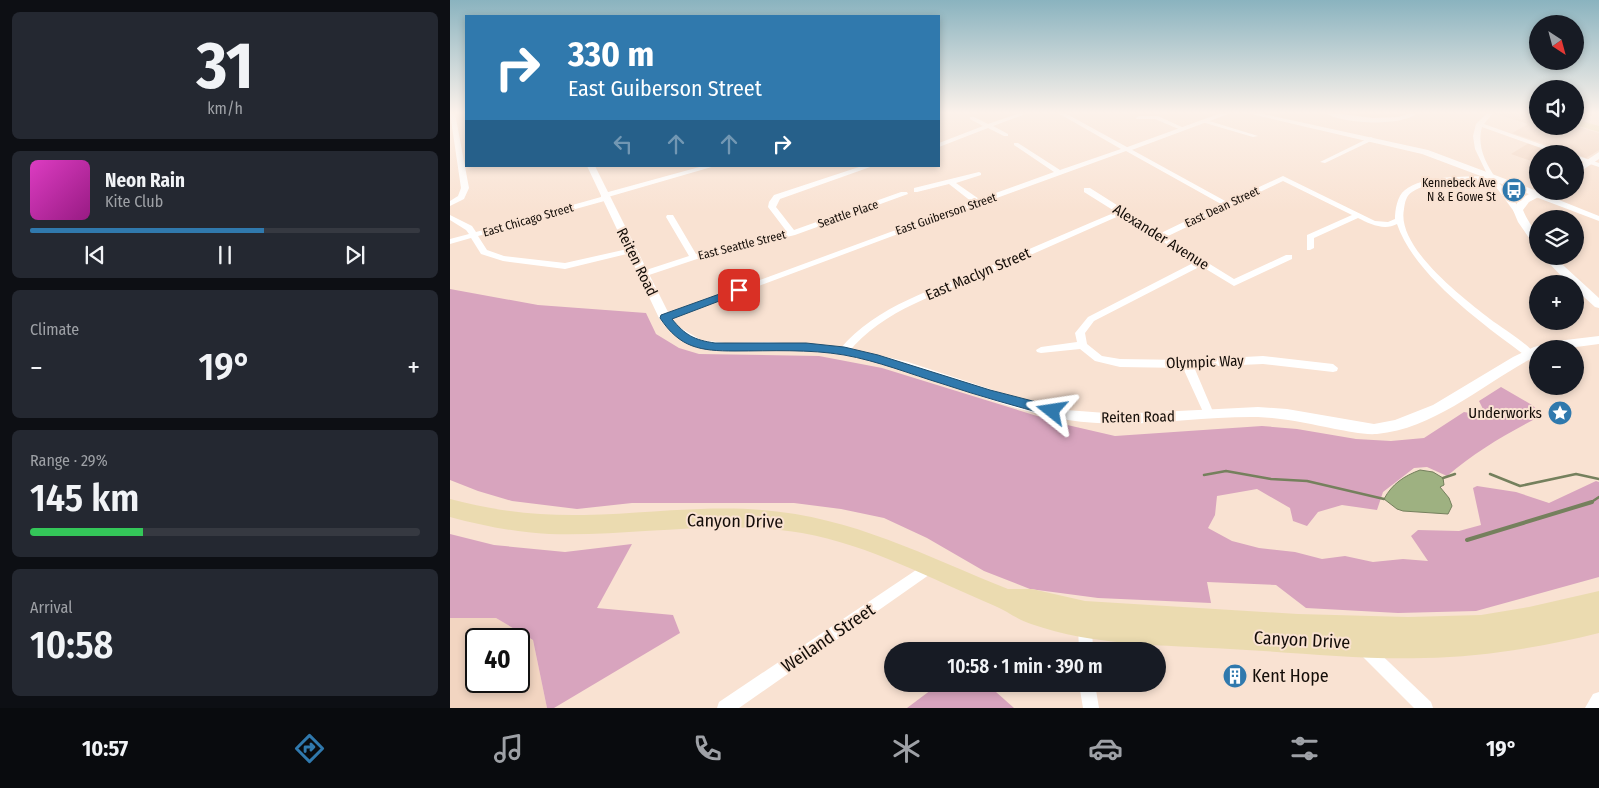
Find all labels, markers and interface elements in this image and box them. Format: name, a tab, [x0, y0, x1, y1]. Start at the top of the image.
north arrow	[1529, 15, 1584, 70]
map controls	[1529, 15, 1584, 395]
text: 31	[197, 27, 253, 105]
text: 330 m	[568, 33, 654, 75]
icon: right	[485, 35, 550, 100]
text: East Guiberson Street	[568, 75, 762, 102]
button: sound	[1529, 80, 1584, 135]
text: km/h	[207, 99, 243, 118]
icon: left	[609, 130, 637, 158]
icon: ahead	[662, 130, 690, 158]
icon: ahead	[715, 130, 743, 158]
icon: right	[768, 130, 796, 158]
button: search	[1529, 145, 1584, 200]
text: Neon Rain	[105, 169, 185, 192]
place label: Kennebeck Ave N & E Gowe St	[1422, 176, 1496, 204]
bus stop icon: Kennebeck Ave N & E Gowe St	[1501, 177, 1527, 203]
street label: East Dean Street	[1183, 184, 1261, 230]
street label: East Guiberson Street	[894, 190, 998, 238]
text: Kite Club	[105, 192, 163, 211]
street label: Seattle Place	[816, 197, 880, 231]
street label: East Chicago Street	[481, 200, 575, 240]
street label: Alexander Avenue	[1110, 200, 1212, 274]
button: layers	[1529, 210, 1584, 265]
street label: Reiten Road	[613, 225, 661, 299]
street label: East Seattle Street	[697, 227, 787, 263]
icon: previous	[81, 241, 109, 269]
icon: pause	[211, 241, 239, 269]
icon: next	[341, 241, 369, 269]
street label: East Maclyn Street	[923, 244, 1033, 304]
pin	[718, 269, 760, 311]
button: +	[1529, 275, 1584, 330]
icon: arrive	[725, 276, 753, 304]
text: Climate	[30, 320, 79, 339]
button: −	[1529, 340, 1584, 395]
text: 19°	[198, 344, 251, 390]
text: −	[30, 351, 43, 384]
text: +	[407, 351, 420, 384]
street label: Olympic Way	[1166, 352, 1244, 372]
position arrow	[1025, 384, 1077, 436]
place icon: Underworks	[1547, 400, 1573, 426]
place label: Underworks	[1468, 404, 1542, 422]
street label: Reiten Road	[1101, 407, 1175, 427]
text: Range · 29%	[30, 451, 108, 470]
text: 145 km	[30, 475, 139, 521]
street label: Canyon Drive	[687, 509, 783, 533]
text: Arrival	[30, 598, 72, 617]
street label: Weiland Street	[777, 599, 879, 677]
text: 10:58	[30, 622, 113, 668]
street label: Canyon Drive	[1253, 626, 1351, 654]
speed limit sign: 40	[465, 628, 530, 693]
text: 10:58 · 1 min · 390 m	[947, 655, 1103, 678]
building icon: Kent Hope	[1222, 663, 1248, 689]
place label: Kent Hope	[1252, 665, 1329, 687]
icon: directions	[292, 731, 327, 766]
icon: music	[491, 731, 526, 766]
icon: phone	[690, 731, 725, 766]
icon: climate	[889, 731, 924, 766]
icon: car	[1088, 731, 1123, 766]
icon: filters	[1287, 731, 1322, 766]
text: 10:57	[82, 735, 128, 762]
text: 19°	[1486, 735, 1517, 762]

